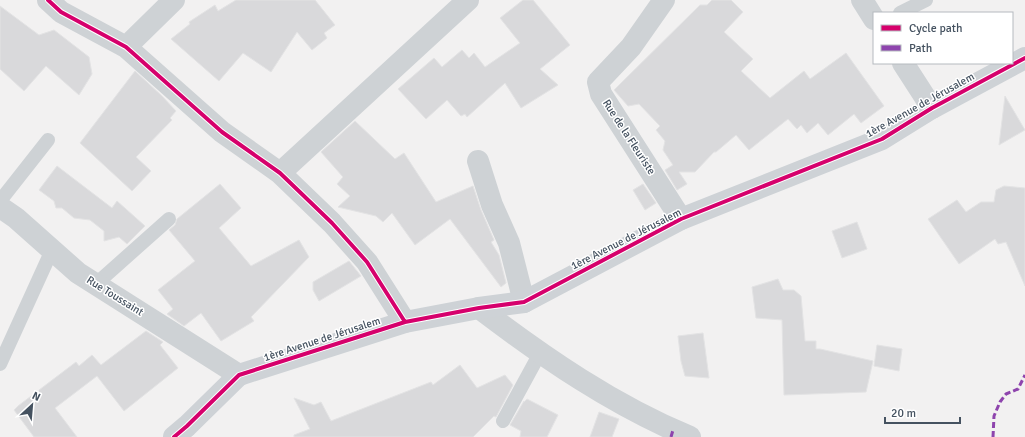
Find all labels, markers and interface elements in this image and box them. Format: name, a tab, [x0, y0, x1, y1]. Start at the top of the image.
legend	[873, 12, 1013, 64]
text: Cycle path	[909, 21, 962, 36]
text: Path	[909, 41, 932, 56]
street label: 1ère Avenue de Jérusalem	[863, 70, 977, 140]
street label: Rue de la Fleuriste	[600, 97, 658, 177]
street label: 1ère Avenue de Jérusalem	[569, 205, 684, 273]
street label: Rue Toussaint	[84, 273, 146, 319]
street label: 1ère Avenue de Jérusalem	[262, 314, 382, 364]
north arrow	[12, 385, 52, 425]
text: N	[30, 389, 42, 404]
scale bar	[885, 399, 960, 425]
text: 20 m	[891, 406, 916, 421]

